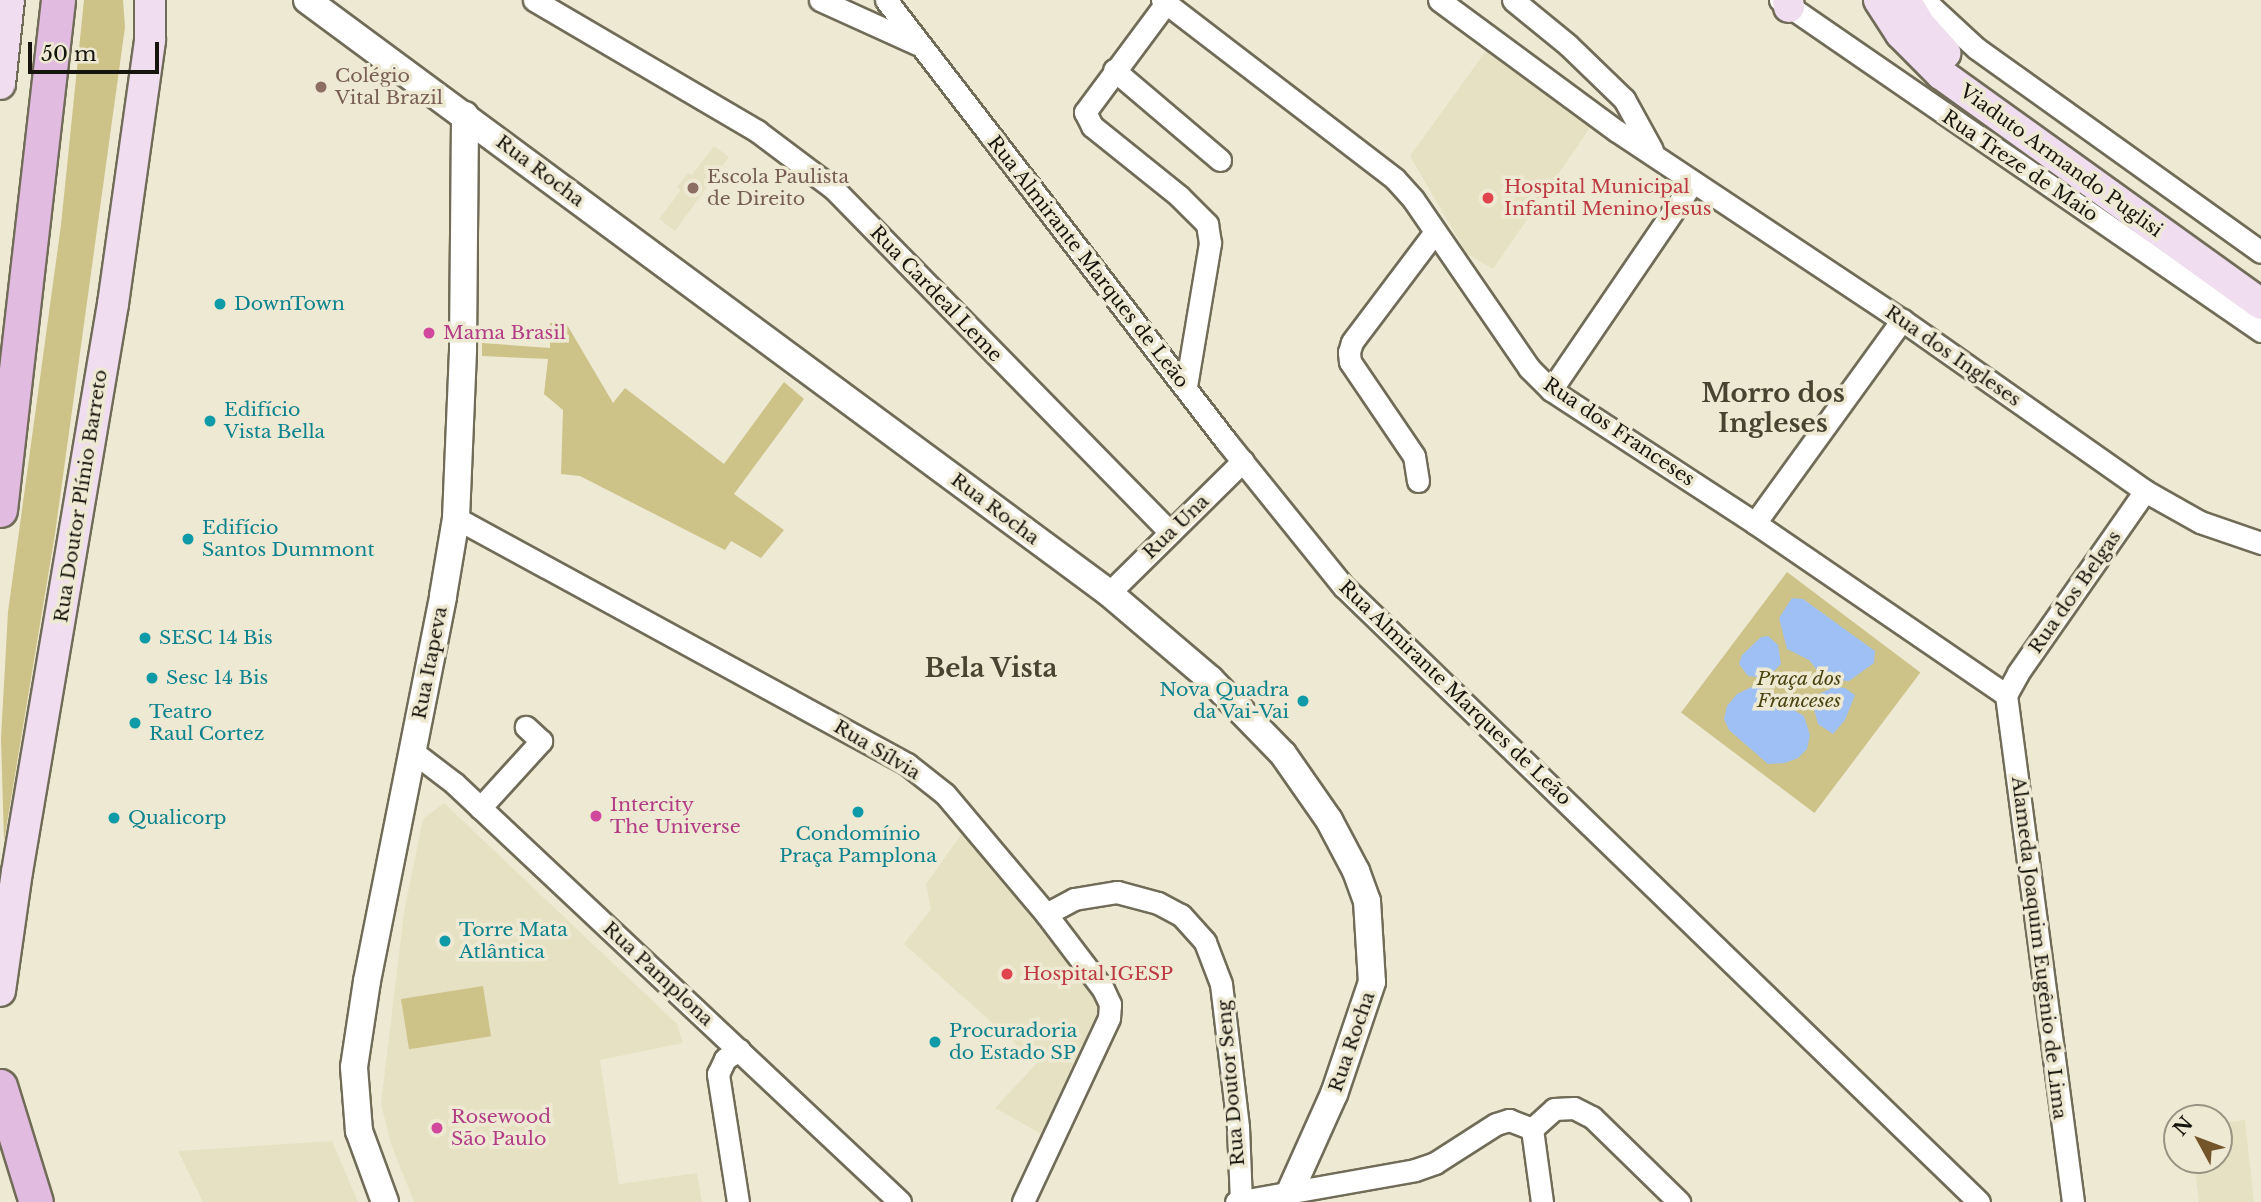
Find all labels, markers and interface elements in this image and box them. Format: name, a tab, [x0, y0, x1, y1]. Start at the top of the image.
scale bar	[32, 28, 163, 72]
text: 50 m	[41, 41, 96, 67]
place label: Colégio Vital Brazil	[335, 65, 443, 109]
marker: Colégio Vital Brazil	[313, 79, 329, 95]
street label: Viaduto Armando Puglisi	[1955, 80, 2167, 242]
street label: Rua Treze de Maio	[1938, 105, 2102, 227]
street label: Rua Rocha	[491, 130, 589, 212]
street label: Rua Almirante Marques de Leão	[982, 131, 1194, 393]
place label: Escola Paulista de Direito	[707, 166, 849, 210]
place label: Hospital Municipal Infantil Menino Jesus	[1504, 176, 1711, 220]
marker: Escola Paulista de Direito	[685, 180, 701, 196]
marker: Hospital Municipal Infantil Menino Jesus	[1478, 188, 1498, 208]
street label: Rua Cardeal Leme	[865, 221, 1007, 367]
place label: DownTown	[234, 293, 345, 315]
marker: DownTown	[212, 296, 228, 312]
street label: Rua dos Ingleses	[1881, 301, 2025, 411]
place label: Mama Brasil	[443, 322, 566, 344]
marker: Mama Brasil	[421, 325, 437, 341]
street label: Rua Doutor Plínio Barreto	[50, 368, 112, 624]
street label: Rua dos Franceses	[1539, 373, 1699, 491]
district label: Morro dos Ingleses	[1701, 378, 1845, 440]
place label: Edifício Vista Bella	[224, 399, 325, 443]
marker: Edifício Vista Bella	[202, 413, 218, 429]
street label: Rua Rocha	[946, 468, 1044, 550]
street label: Rua Una	[1138, 490, 1214, 564]
place label: Edifício Santos Dummont	[202, 517, 375, 561]
street label: Rua dos Belgas	[2024, 526, 2126, 658]
marker: Edifício Santos Dummont	[180, 531, 196, 547]
street label: Rua Almirante Marques de Leão	[1334, 576, 1576, 810]
street label: Rua Itapeva	[408, 605, 452, 721]
place label: SESC 14 Bis	[159, 627, 273, 649]
marker: SESC 14 Bis	[137, 630, 153, 646]
district label: Bela Vista	[924, 653, 1058, 685]
place label: Sesc 14 Bis	[166, 667, 268, 689]
park label: Praça dos Franceses	[1757, 668, 1841, 712]
marker: Sesc 14 Bis	[144, 670, 160, 686]
place label: Nova Quadra da Vai-Vai	[1159, 679, 1289, 723]
marker: Nova Quadra da Vai-Vai	[1295, 693, 1311, 709]
place label: Teatro Raul Cortez	[149, 701, 264, 745]
marker: Teatro Raul Cortez	[127, 715, 143, 731]
street label: Rua Sílvia	[830, 715, 924, 785]
street label: Alameda Joaquim Eugênio de Lima	[2007, 775, 2071, 1121]
place label: Intercity The Universe	[610, 794, 741, 838]
marker: Condomínio Praça Pamplona	[850, 804, 866, 820]
place label: Qualicorp	[128, 807, 226, 829]
marker: Intercity The Universe	[588, 808, 604, 824]
marker: Qualicorp	[106, 810, 122, 826]
place label: Condomínio Praça Pamplona	[779, 823, 937, 867]
street label: Rua Pamplona	[598, 917, 718, 1031]
place label: Torre Mata Atlântica	[459, 919, 568, 963]
marker: Torre Mata Atlântica	[437, 933, 453, 949]
place label: Hospital IGESP	[1023, 963, 1173, 985]
marker: Hospital IGESP	[997, 964, 1017, 984]
street label: Rua Rocha	[1324, 989, 1380, 1095]
street label: Rua Doutor Seng	[1212, 999, 1250, 1167]
place label: Procuradoria do Estado SP	[949, 1020, 1077, 1064]
marker: Procuradoria do Estado SP	[927, 1034, 943, 1050]
north arrow	[2163, 1104, 2233, 1174]
place label: Rosewood São Paulo	[451, 1106, 551, 1150]
text: N	[2169, 1112, 2198, 1140]
marker: Rosewood São Paulo	[429, 1120, 445, 1136]

